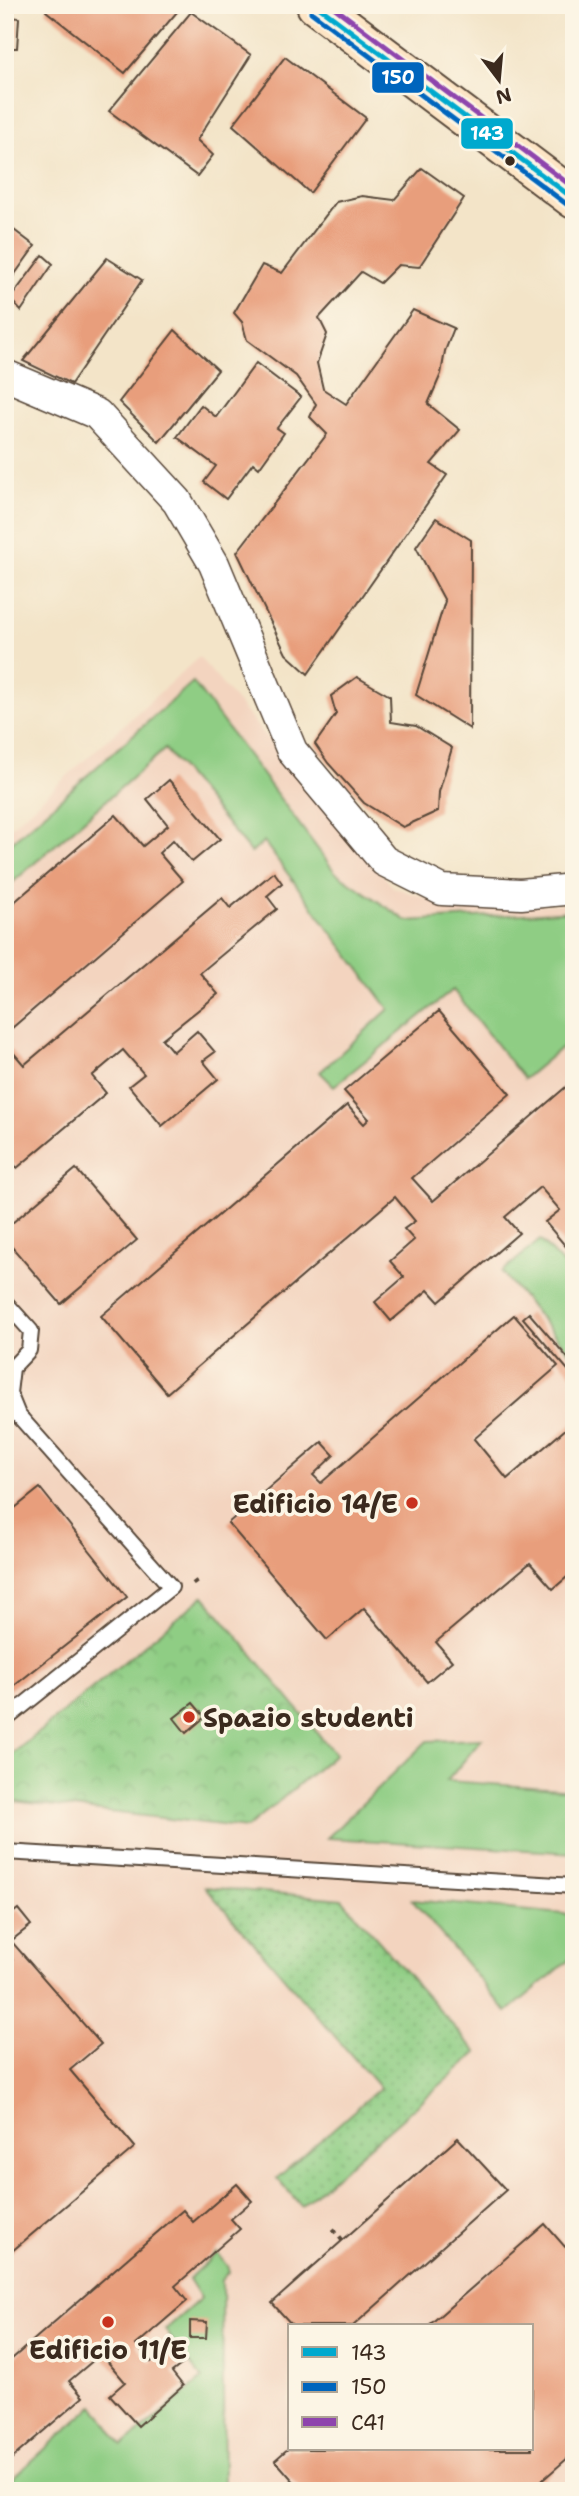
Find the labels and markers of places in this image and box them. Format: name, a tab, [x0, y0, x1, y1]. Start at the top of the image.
unlabelled marker	[503, 154, 517, 168]
place label: Edificio 14/E	[233, 1486, 398, 1521]
marker: Edificio 14/E	[404, 1495, 420, 1511]
place label: Spazio studenti	[203, 1700, 414, 1735]
marker: Spazio studenti	[181, 1709, 197, 1725]
marker: Edificio 11/E	[100, 2314, 116, 2330]
place label: Edificio 11/E	[29, 2332, 187, 2367]

